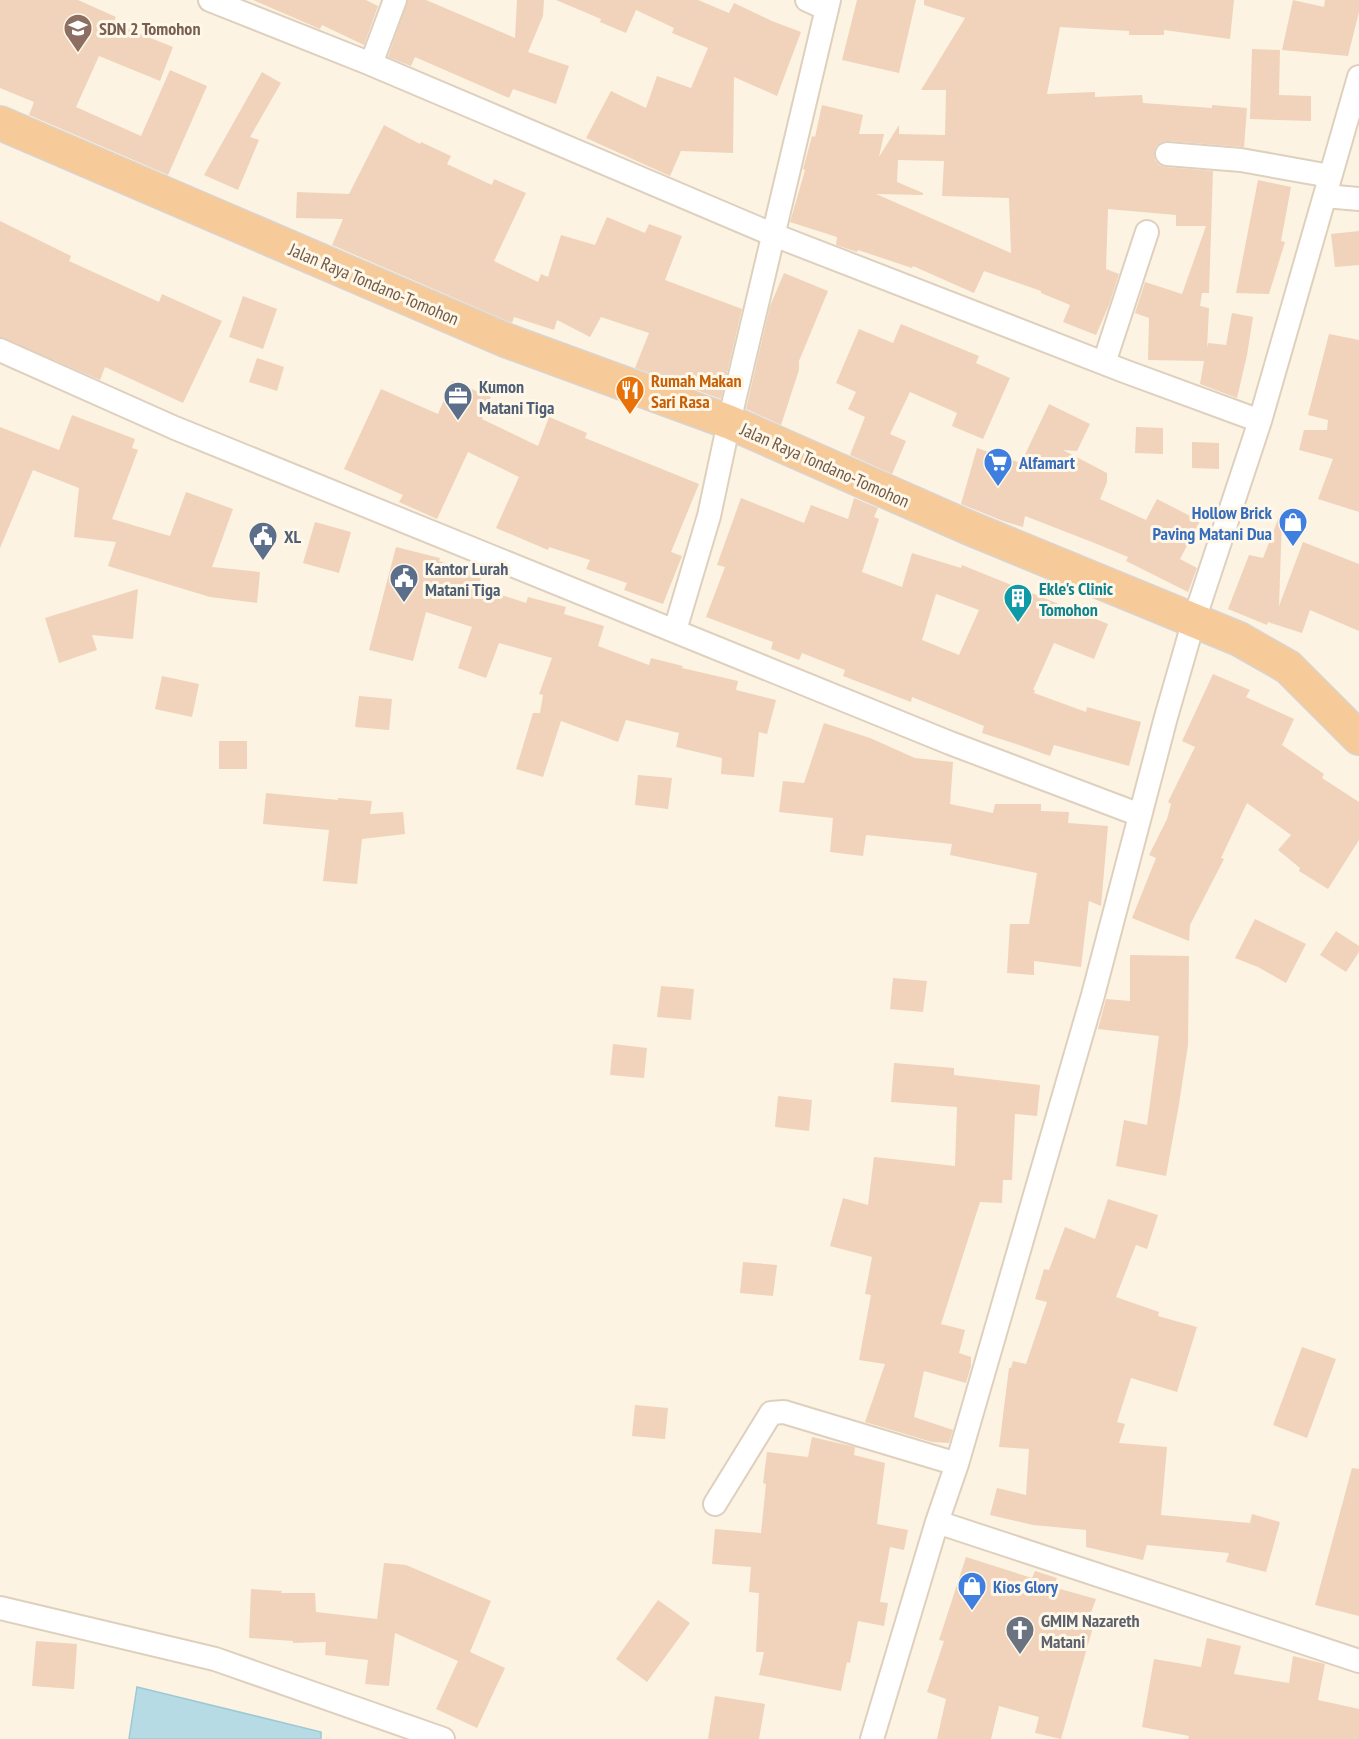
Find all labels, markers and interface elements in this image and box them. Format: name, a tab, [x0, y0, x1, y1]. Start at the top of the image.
school or university icon: SDN 2 Tomohon	[62, 12, 94, 54]
place label: SDN 2 Tomohon	[99, 17, 200, 40]
street label: Jalan Raya Tondano-Tomohon	[285, 237, 462, 330]
place label: Rumah Makan Sari Rasa	[651, 369, 742, 413]
restaurant icon: Rumah Makan Sari Rasa	[614, 374, 646, 416]
place label: Kumon Matani Tiga	[479, 375, 554, 419]
office icon: Kumon Matani Tiga	[442, 380, 474, 422]
street label: Jalan Raya Tondano-Tomohon	[736, 417, 913, 513]
supermarket icon: Alfamart	[982, 446, 1014, 488]
place label: Alfamart	[1018, 451, 1076, 474]
place label: Hollow Brick Paving Matani Dua	[1152, 501, 1273, 545]
shop icon: Hollow Brick Paving Matani Dua	[1277, 506, 1309, 548]
public building icon: XL	[247, 520, 279, 562]
place label: XL	[284, 525, 302, 548]
place label: Kantor Lurah Matani Tiga	[425, 557, 508, 601]
public building icon: Kantor Lurah Matani Tiga	[388, 562, 420, 604]
place label: Ekle's Clinic Tomohon	[1039, 577, 1114, 621]
building icon: Ekle's Clinic Tomohon	[1002, 582, 1034, 624]
shop icon: Kios Glory	[956, 1570, 988, 1612]
place label: Kios Glory	[993, 1575, 1059, 1598]
place label: GMIM Nazareth Matani	[1041, 1609, 1140, 1653]
church icon: GMIM Nazareth Matani	[1004, 1614, 1036, 1656]

